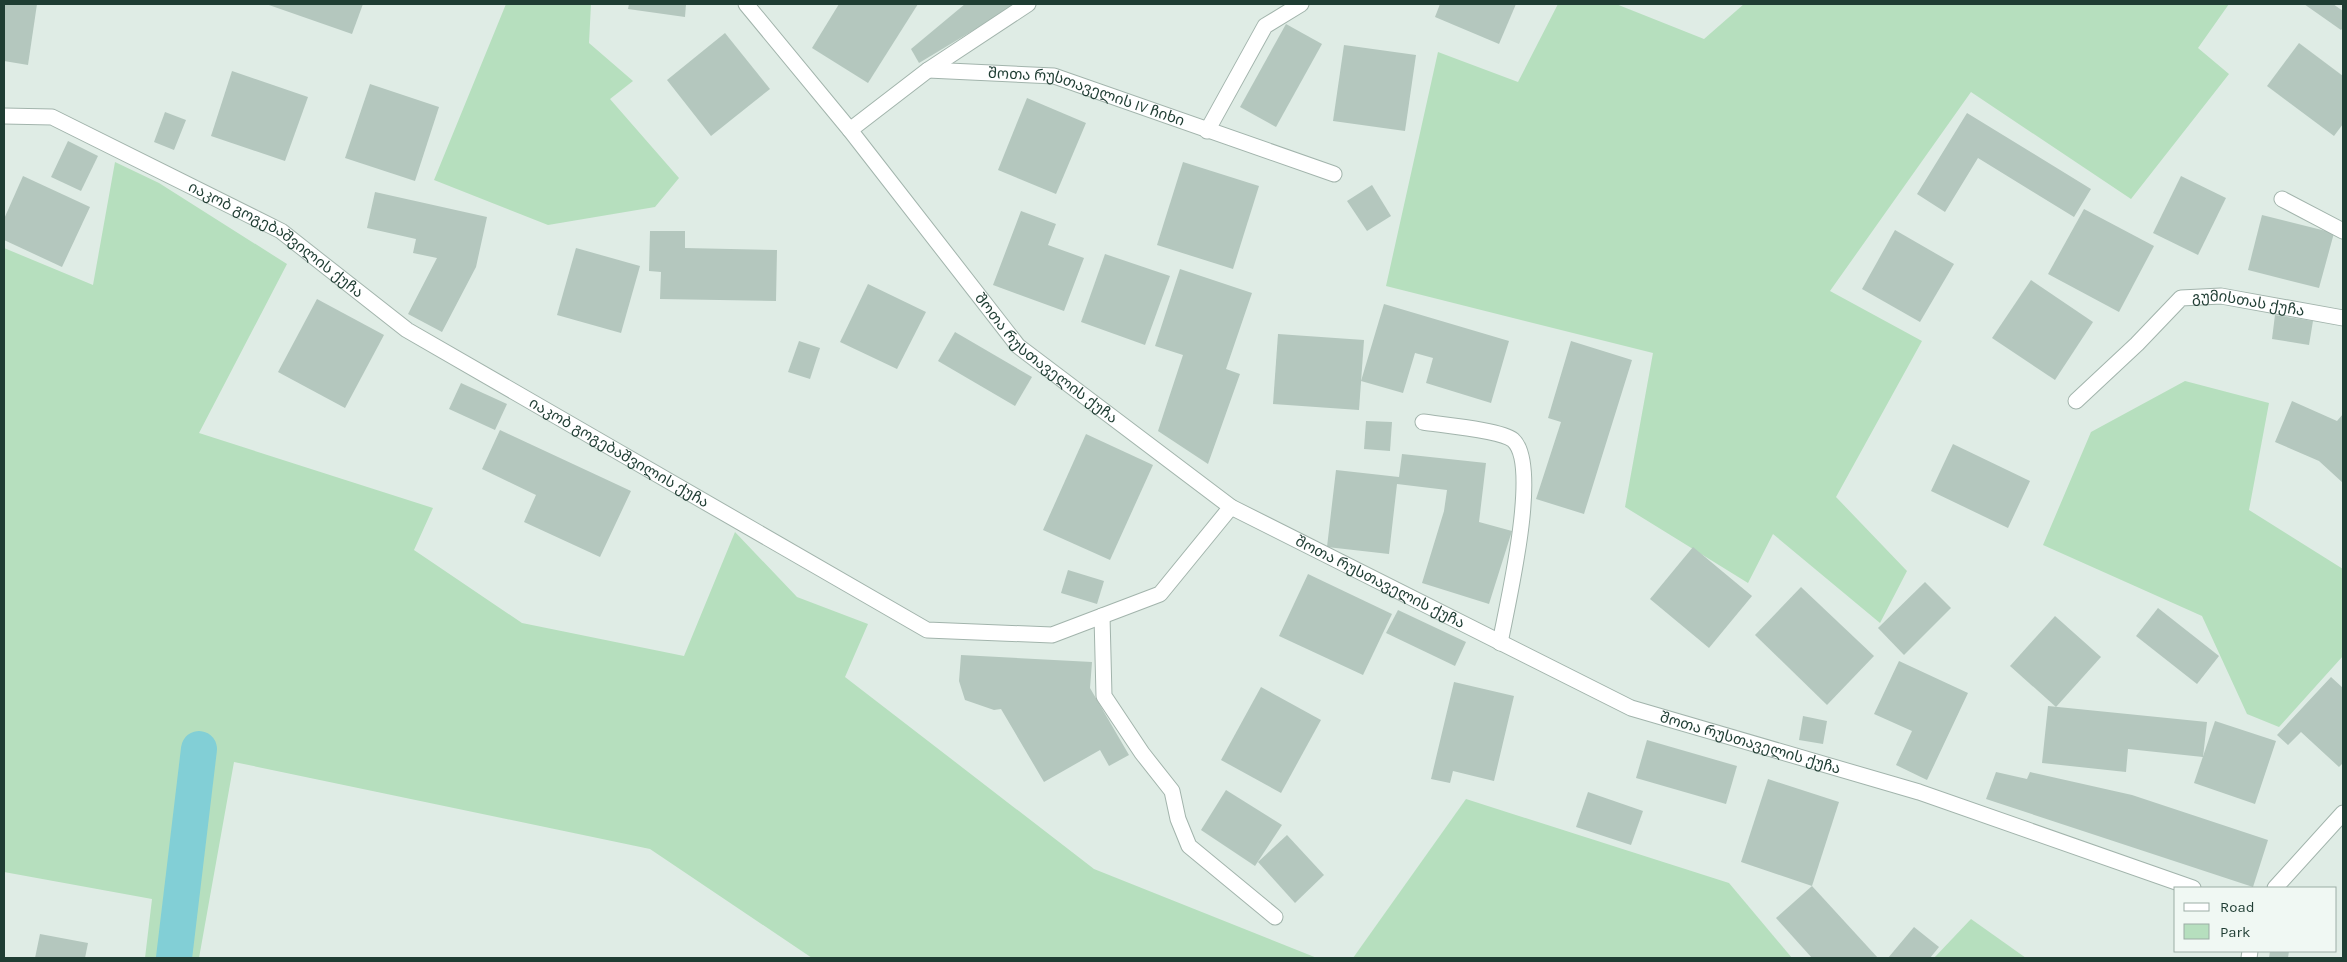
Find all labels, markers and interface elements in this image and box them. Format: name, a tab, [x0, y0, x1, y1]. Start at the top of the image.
street label: შოთა რუსთაველის IV ჩიხი	[988, 64, 1187, 130]
street label: იაკობ გოგებაშვილის ქუჩა	[186, 177, 367, 301]
street label: გუმისთას ქუჩა	[2191, 287, 2306, 320]
street label: შოთა რუსთაველის ქუჩა	[971, 289, 1121, 427]
street label: იაკობ გოგებაშვილის ქუჩა	[526, 393, 712, 511]
street label: შოთა რუსთაველის ქუჩა	[1292, 532, 1468, 632]
street label: შოთა რუსთაველის ქუჩა	[1658, 708, 1843, 778]
legend	[2174, 887, 2337, 952]
text: Road	[2220, 898, 2255, 916]
text: Park	[2220, 923, 2250, 941]

